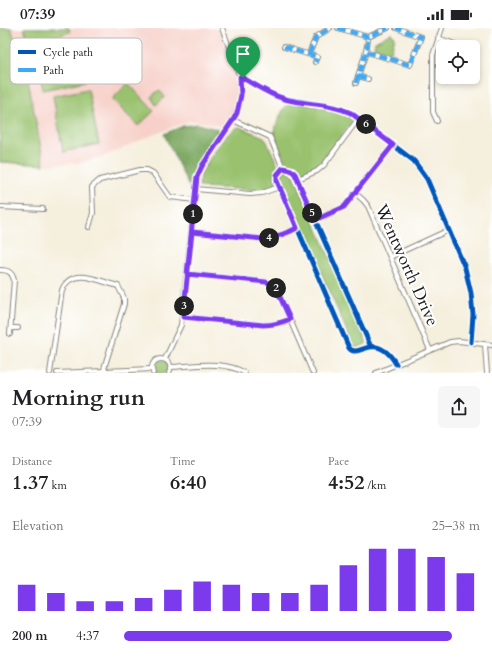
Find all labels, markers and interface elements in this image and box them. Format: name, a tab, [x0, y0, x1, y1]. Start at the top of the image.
text: 07:39	[20, 4, 55, 24]
pin	[226, 37, 260, 78]
legend	[10, 38, 142, 84]
map controls	[436, 40, 480, 84]
button: locate	[436, 40, 480, 84]
icon: arrive	[232, 43, 254, 65]
text: Cycle path	[43, 45, 93, 60]
text: Path	[43, 63, 64, 78]
pin: 6	[356, 114, 376, 134]
text: 6	[363, 116, 369, 131]
street label: Wentworth Drive	[369, 200, 444, 329]
pin: 5	[302, 203, 322, 223]
pin: 1	[183, 204, 203, 224]
text: 5	[309, 205, 315, 220]
text: 1	[190, 206, 196, 221]
pin: 4	[259, 228, 279, 248]
text: 4	[266, 230, 272, 245]
pin: 2	[266, 278, 286, 298]
text: 2	[273, 280, 279, 295]
pin: 3	[174, 296, 194, 316]
text: 3	[181, 298, 187, 313]
text: Morning run	[12, 383, 145, 413]
button: share	[438, 386, 480, 428]
text: 07:39	[12, 413, 42, 431]
text: Distance	[12, 454, 52, 469]
text: Time	[170, 454, 195, 469]
text: Pace	[328, 454, 349, 469]
text: 1.37	[12, 469, 49, 496]
text: 6:40	[170, 469, 207, 496]
text: 4:52	[328, 469, 365, 496]
text: km	[49, 478, 67, 493]
text: /km	[365, 478, 386, 493]
text: Elevation	[12, 517, 64, 535]
text: 25–38 m	[432, 517, 480, 535]
text: 200 m	[12, 627, 47, 645]
text: 4:37	[76, 627, 99, 645]

